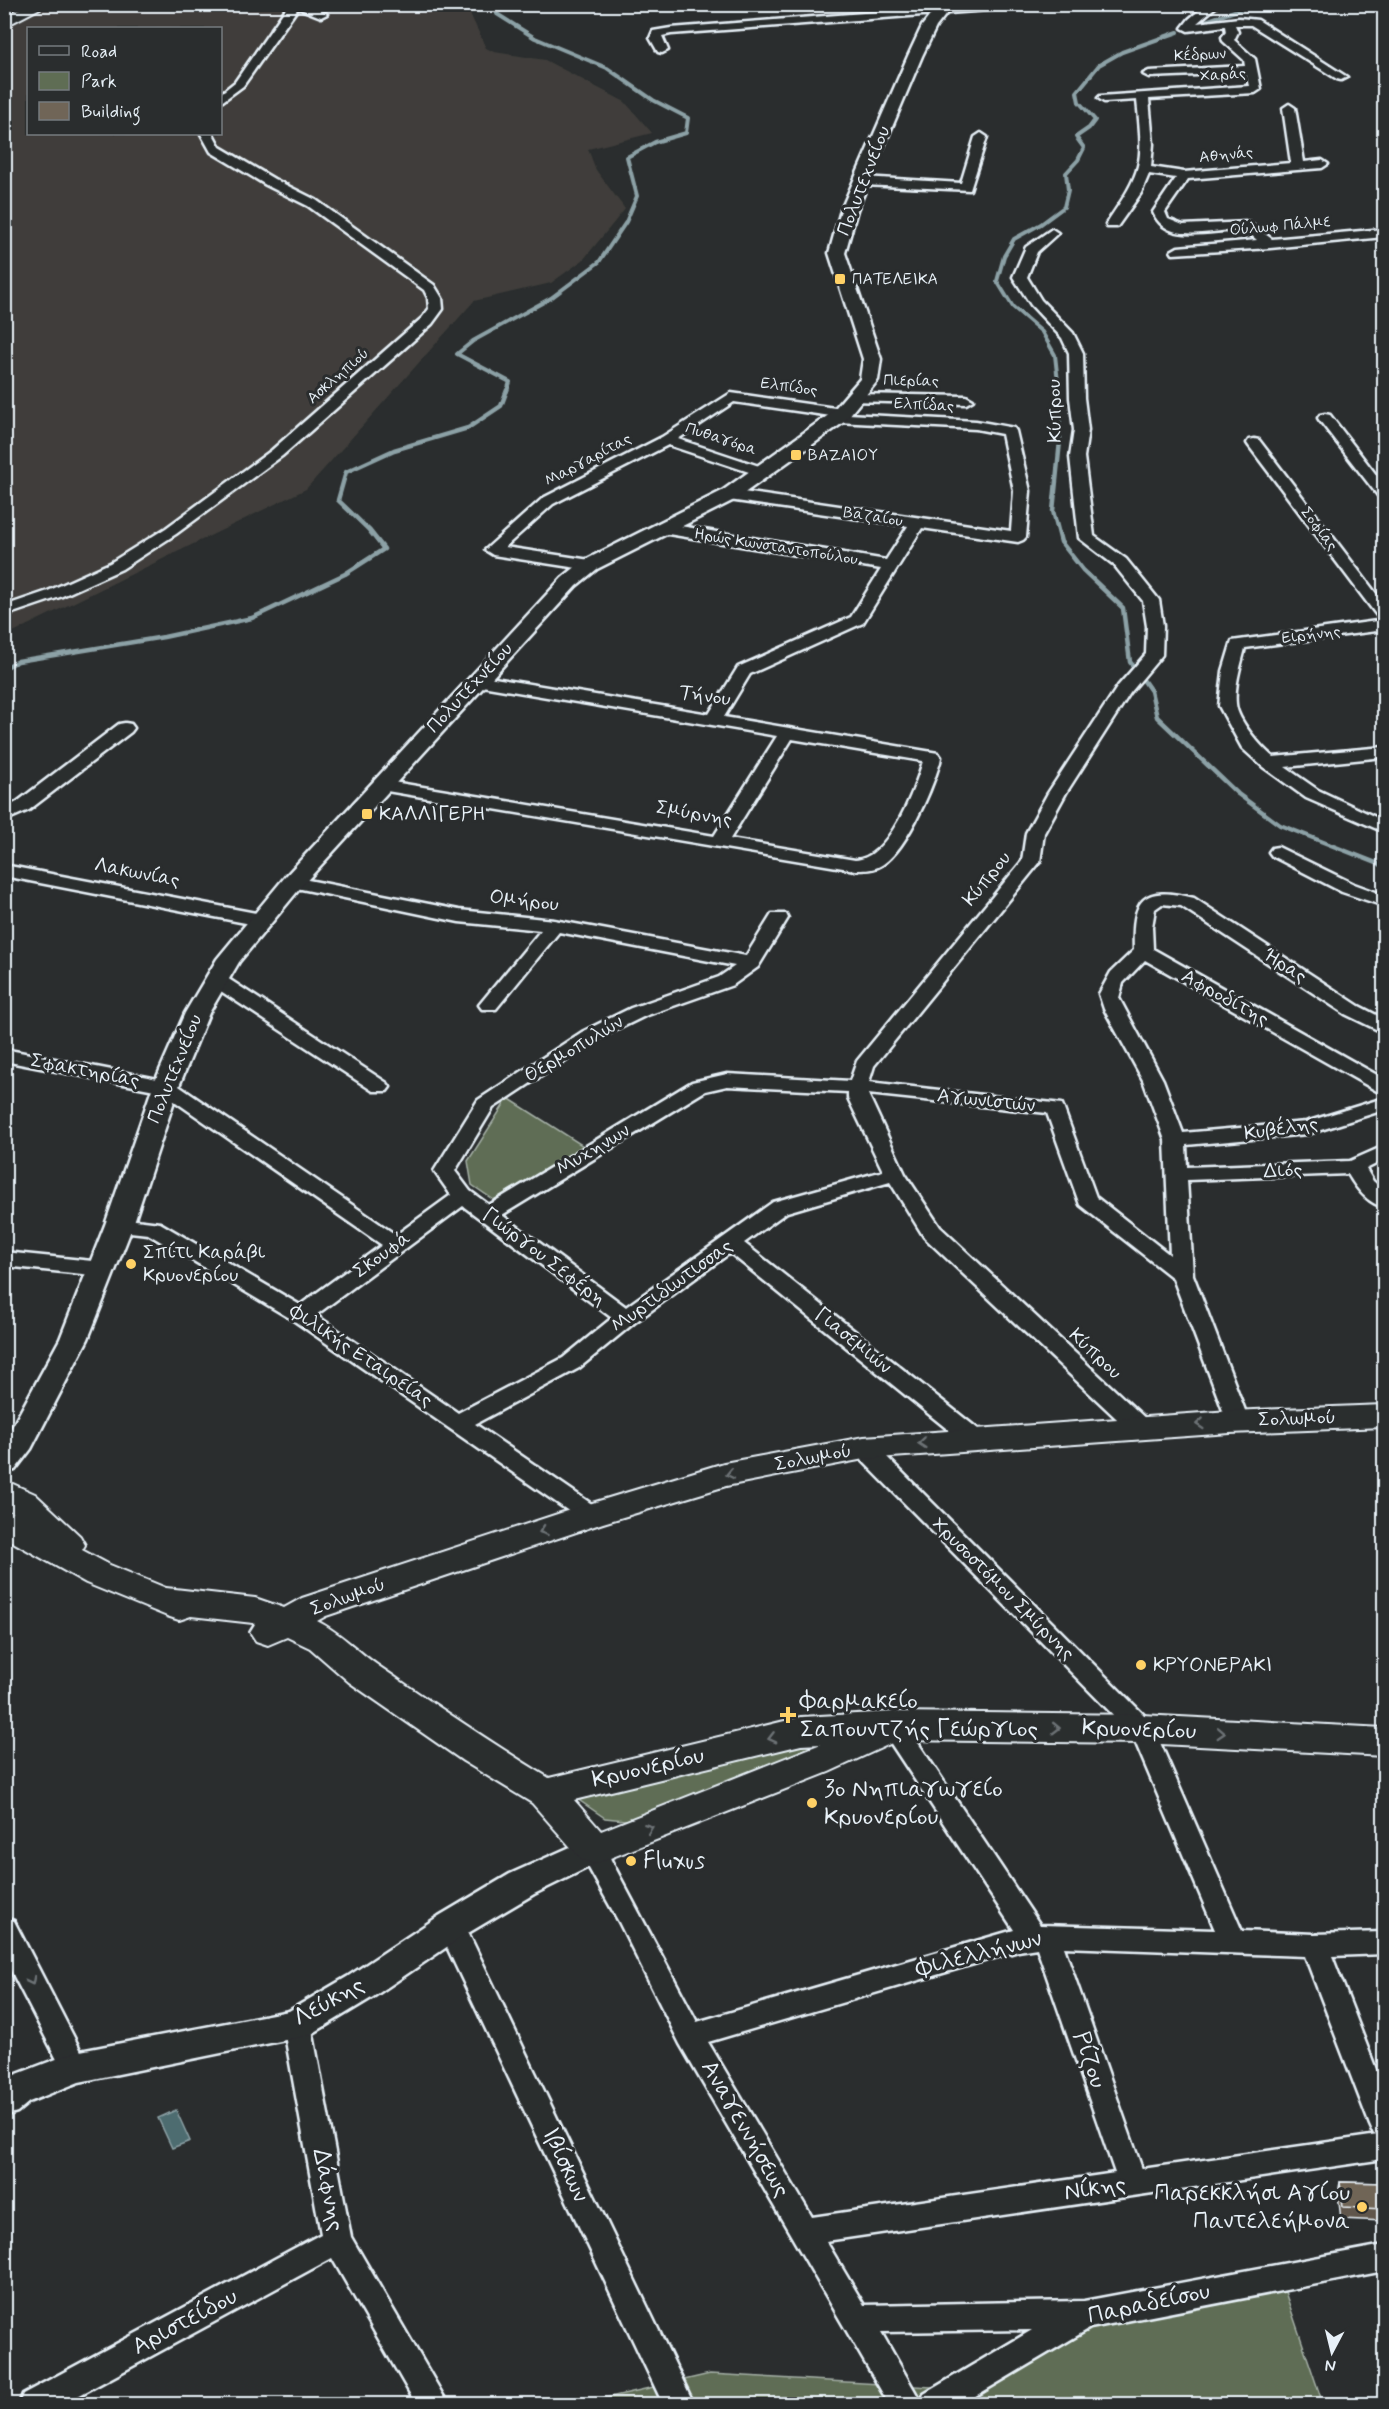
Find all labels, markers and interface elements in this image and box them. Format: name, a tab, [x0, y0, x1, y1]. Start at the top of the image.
legend	[27, 27, 222, 135]
text: Road	[81, 40, 117, 64]
street label: Κέδρων	[1173, 42, 1227, 67]
street label: Χαράς	[1199, 63, 1247, 87]
text: Park	[81, 70, 117, 94]
text: Building	[81, 100, 141, 126]
street label: Πολυτεχνείου	[831, 122, 897, 240]
street label: Αθηνάς	[1198, 142, 1254, 168]
street label: Ούλωφ Πάλμε	[1229, 211, 1331, 241]
place label: ΠΑΤΕΛΕΙΚΑ	[852, 269, 938, 290]
marker: ΠΑΤΕΛΕΙΚΑ	[833, 272, 847, 286]
street label: Ασκληπιού	[303, 343, 373, 409]
street label: Πιερίας	[883, 370, 939, 392]
street label: Ελπίδος	[759, 373, 819, 401]
street label: Κύπρου	[1041, 379, 1069, 443]
street label: Ελπίδας	[893, 393, 955, 417]
street label: Πυθαγόρα	[683, 418, 759, 460]
street label: Μαργαρίτας	[541, 428, 635, 492]
place label: ΒΑΖΑΙΟΥ	[808, 445, 878, 466]
marker: ΒΑΖΑΙΟΥ	[789, 448, 803, 462]
street label: Βαζαίου	[842, 502, 904, 532]
street label: Σοφίας	[1296, 503, 1342, 555]
street label: Ηρώς Κωνσταντοπούλου	[693, 524, 859, 570]
street label: Ειρήνης	[1280, 621, 1342, 649]
street label: Πολυτεχνείου	[421, 636, 519, 740]
street label: Τήνου	[677, 679, 733, 713]
street label: Σμύρνης	[654, 794, 734, 834]
place label: ΚΑΛΛΙΓΕΡΗ	[379, 801, 486, 828]
marker: ΚΑΛΛΙΓΕΡΗ	[360, 807, 374, 821]
street label: Κύπρου	[956, 846, 1018, 912]
street label: Λακωνίας	[92, 851, 182, 895]
street label: Ομήρου	[488, 883, 560, 919]
street label: Ήρας	[1258, 942, 1312, 990]
street label: Αφροδίτης	[1176, 963, 1274, 1033]
street label: Θερμοπυλών	[519, 1009, 629, 1089]
street label: Πολυτεχνείου	[141, 1010, 209, 1128]
street label: Σφακτηρίας	[28, 1047, 142, 1095]
street label: Αγωνιστών	[936, 1082, 1037, 1120]
street label: Κυβέλης	[1242, 1110, 1320, 1148]
street label: Μυχηνων	[551, 1117, 635, 1183]
street label: Διός	[1263, 1157, 1303, 1185]
street label: Γιώργου Σεφέρη	[476, 1201, 612, 1313]
street label: Σκουφά	[348, 1225, 417, 1285]
street label: Μυρτιδιωτισσας	[606, 1233, 738, 1339]
place label: Σπίτι Καράβι Κρυονερίου	[143, 1239, 266, 1289]
marker: Σπίτι Καράβι Κρυονερίου	[124, 1257, 138, 1271]
street label: Φιλικής Εταιρείας	[283, 1297, 438, 1414]
street label: Γιασεμιών	[809, 1301, 898, 1381]
street label: Κύπρου	[1062, 1322, 1128, 1386]
street label: Σολωμού	[1258, 1404, 1336, 1434]
one-way arrow	[1196, 1417, 1205, 1430]
one-way arrow	[917, 1436, 926, 1449]
street label: Σολωμού	[772, 1437, 854, 1479]
one-way arrow	[725, 1467, 735, 1480]
street label: Χρυσοστόμου Σμύρνης	[925, 1511, 1081, 1667]
one-way arrow	[538, 1523, 549, 1536]
street label: Σολωμού	[307, 1571, 389, 1623]
place label: ΚΡΥΟΝΕΡΑΚΙ	[1153, 1652, 1272, 1679]
marker: ΚΡΥΟΝΕΡΑΚΙ	[1134, 1658, 1148, 1672]
place label: Φαρμακείο Σαπουντζής Γεώργιος	[799, 1686, 1038, 1745]
marker: Φαρμακείο Σαπουντζής Γεώργιος	[781, 1708, 795, 1722]
street label: Κρυονερίου	[1081, 1713, 1197, 1747]
one-way arrow	[1052, 1722, 1061, 1734]
one-way arrow	[1217, 1727, 1226, 1740]
one-way arrow	[768, 1731, 778, 1744]
street label: Κρυονερίου	[589, 1740, 707, 1796]
place label: 3ο Νηπιαγωγείο Κρυονερίου	[824, 1774, 1003, 1833]
marker: 3ο Νηπιαγωγείο Κρυονερίου	[805, 1796, 819, 1810]
one-way arrow	[643, 1822, 654, 1835]
place label: Fluxus	[643, 1846, 705, 1877]
marker: Fluxus	[624, 1854, 638, 1868]
street label: Φιλελλήνων	[912, 1923, 1045, 1985]
street label: Λεύκης	[288, 1970, 370, 2034]
one-way arrow	[24, 1975, 35, 1985]
street label: Ρίζου	[1065, 2027, 1113, 2093]
street label: Αναγεννήσεως	[693, 2055, 797, 2203]
street label: Ιβίσκων	[534, 2123, 596, 2207]
street label: Δάφνης	[305, 2146, 351, 2234]
street label: Νίκης	[1062, 2169, 1128, 2209]
place label: Παρεκκλήσι Αγίου Παντελεήμονα	[1154, 2178, 1350, 2237]
marker: Παρεκκλήσι Αγίου Παντελεήμονα	[1355, 2200, 1369, 2214]
street label: Παραδείσου	[1085, 2276, 1213, 2332]
street label: Αριστείδου	[127, 2281, 243, 2363]
north arrow	[1302, 2322, 1362, 2382]
text: N	[1324, 2354, 1337, 2376]

